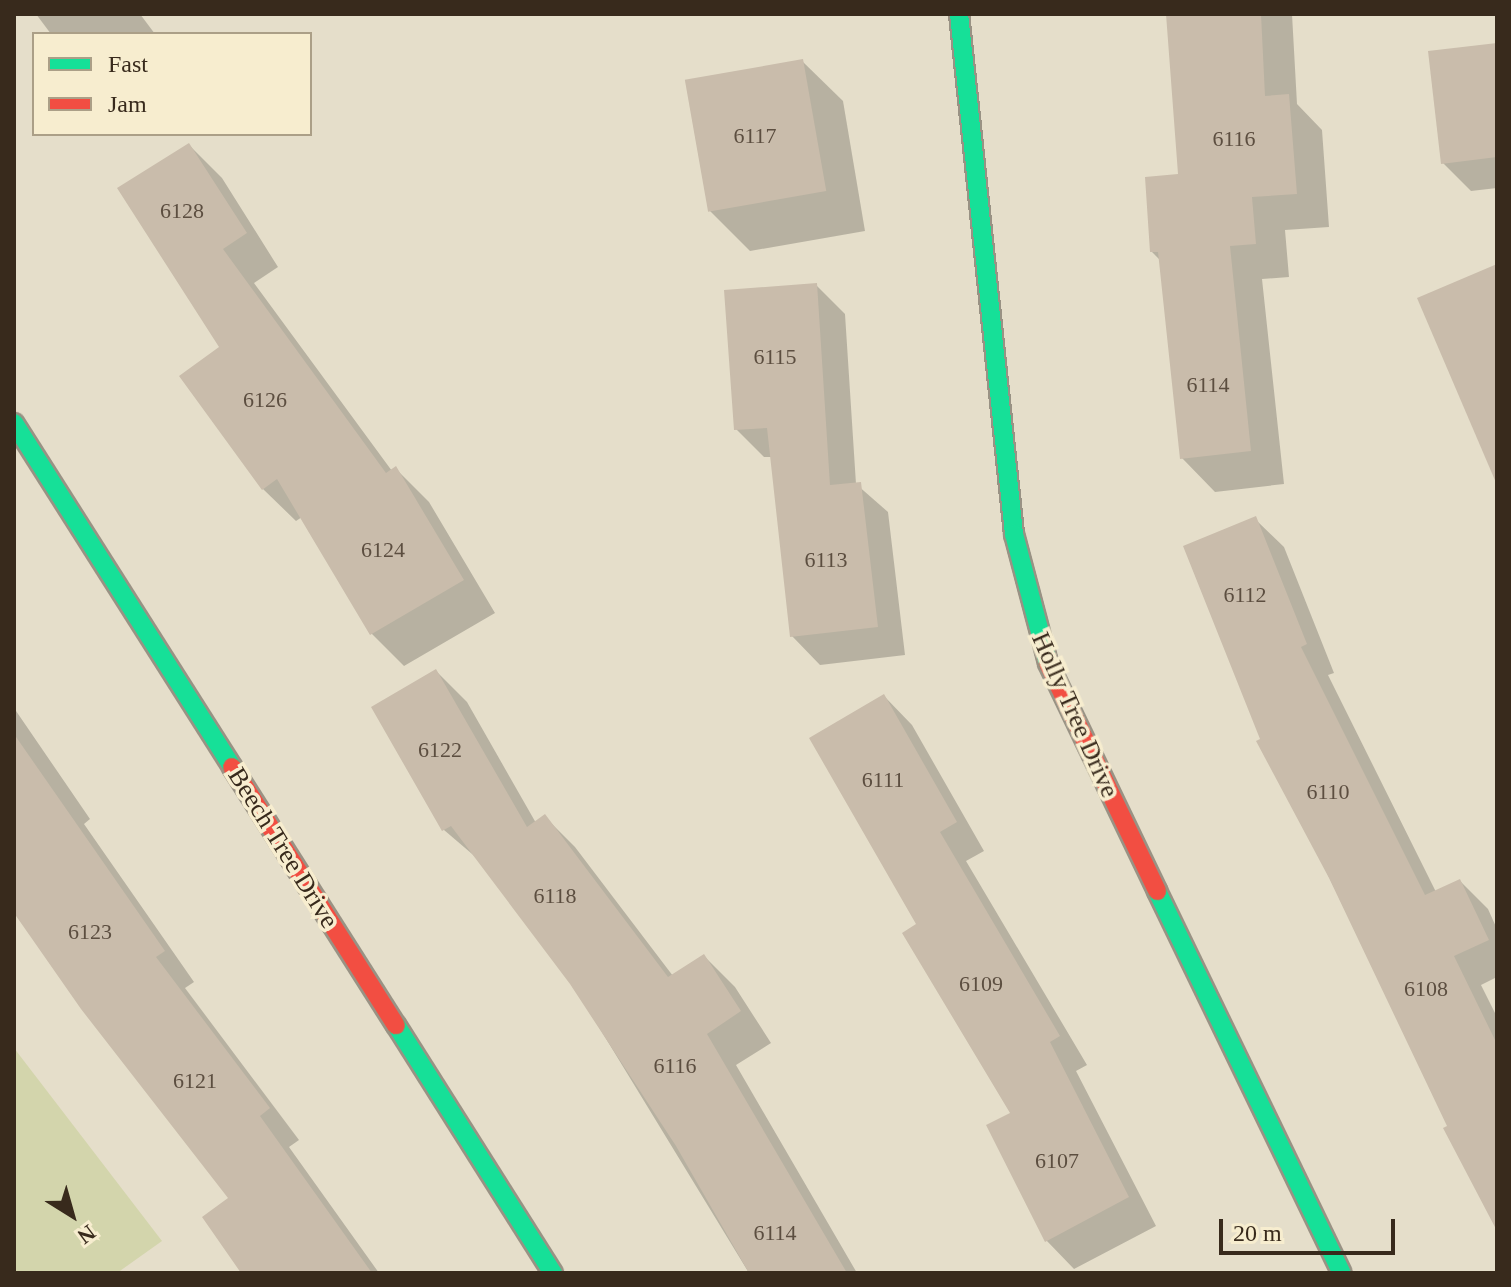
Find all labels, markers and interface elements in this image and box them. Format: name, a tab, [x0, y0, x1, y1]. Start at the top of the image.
legend	[32, 32, 312, 136]
text: Fast	[108, 51, 148, 77]
text: Jam	[108, 91, 147, 117]
house number: 6117	[733, 123, 777, 149]
house number: 6116	[1212, 126, 1256, 152]
house number: 6128	[160, 198, 204, 224]
house number: 6115	[753, 344, 797, 370]
house number: 6114	[1186, 372, 1230, 398]
house number: 6126	[243, 387, 287, 413]
house number: 6124	[361, 537, 405, 563]
house number: 6113	[804, 547, 848, 573]
house number: 6112	[1223, 582, 1267, 608]
street label: Holly Tree Drive	[1025, 627, 1125, 803]
house number: 6122	[418, 737, 462, 763]
street label: Beech Tree Drive	[221, 762, 345, 934]
house number: 6111	[862, 767, 904, 793]
house number: 6110	[1306, 779, 1350, 805]
house number: 6118	[533, 883, 577, 909]
house number: 6123	[68, 919, 112, 945]
house number: 6109	[959, 971, 1003, 997]
house number: 6108	[1404, 976, 1448, 1002]
house number: 6116	[653, 1053, 697, 1079]
house number: 6121	[173, 1068, 217, 1094]
house number: 6107	[1035, 1148, 1079, 1174]
north arrow	[32, 1175, 112, 1255]
scale bar	[1223, 1203, 1399, 1253]
text: N	[73, 1220, 101, 1249]
house number: 6114	[753, 1220, 797, 1246]
text: 20 m	[1233, 1220, 1282, 1246]

